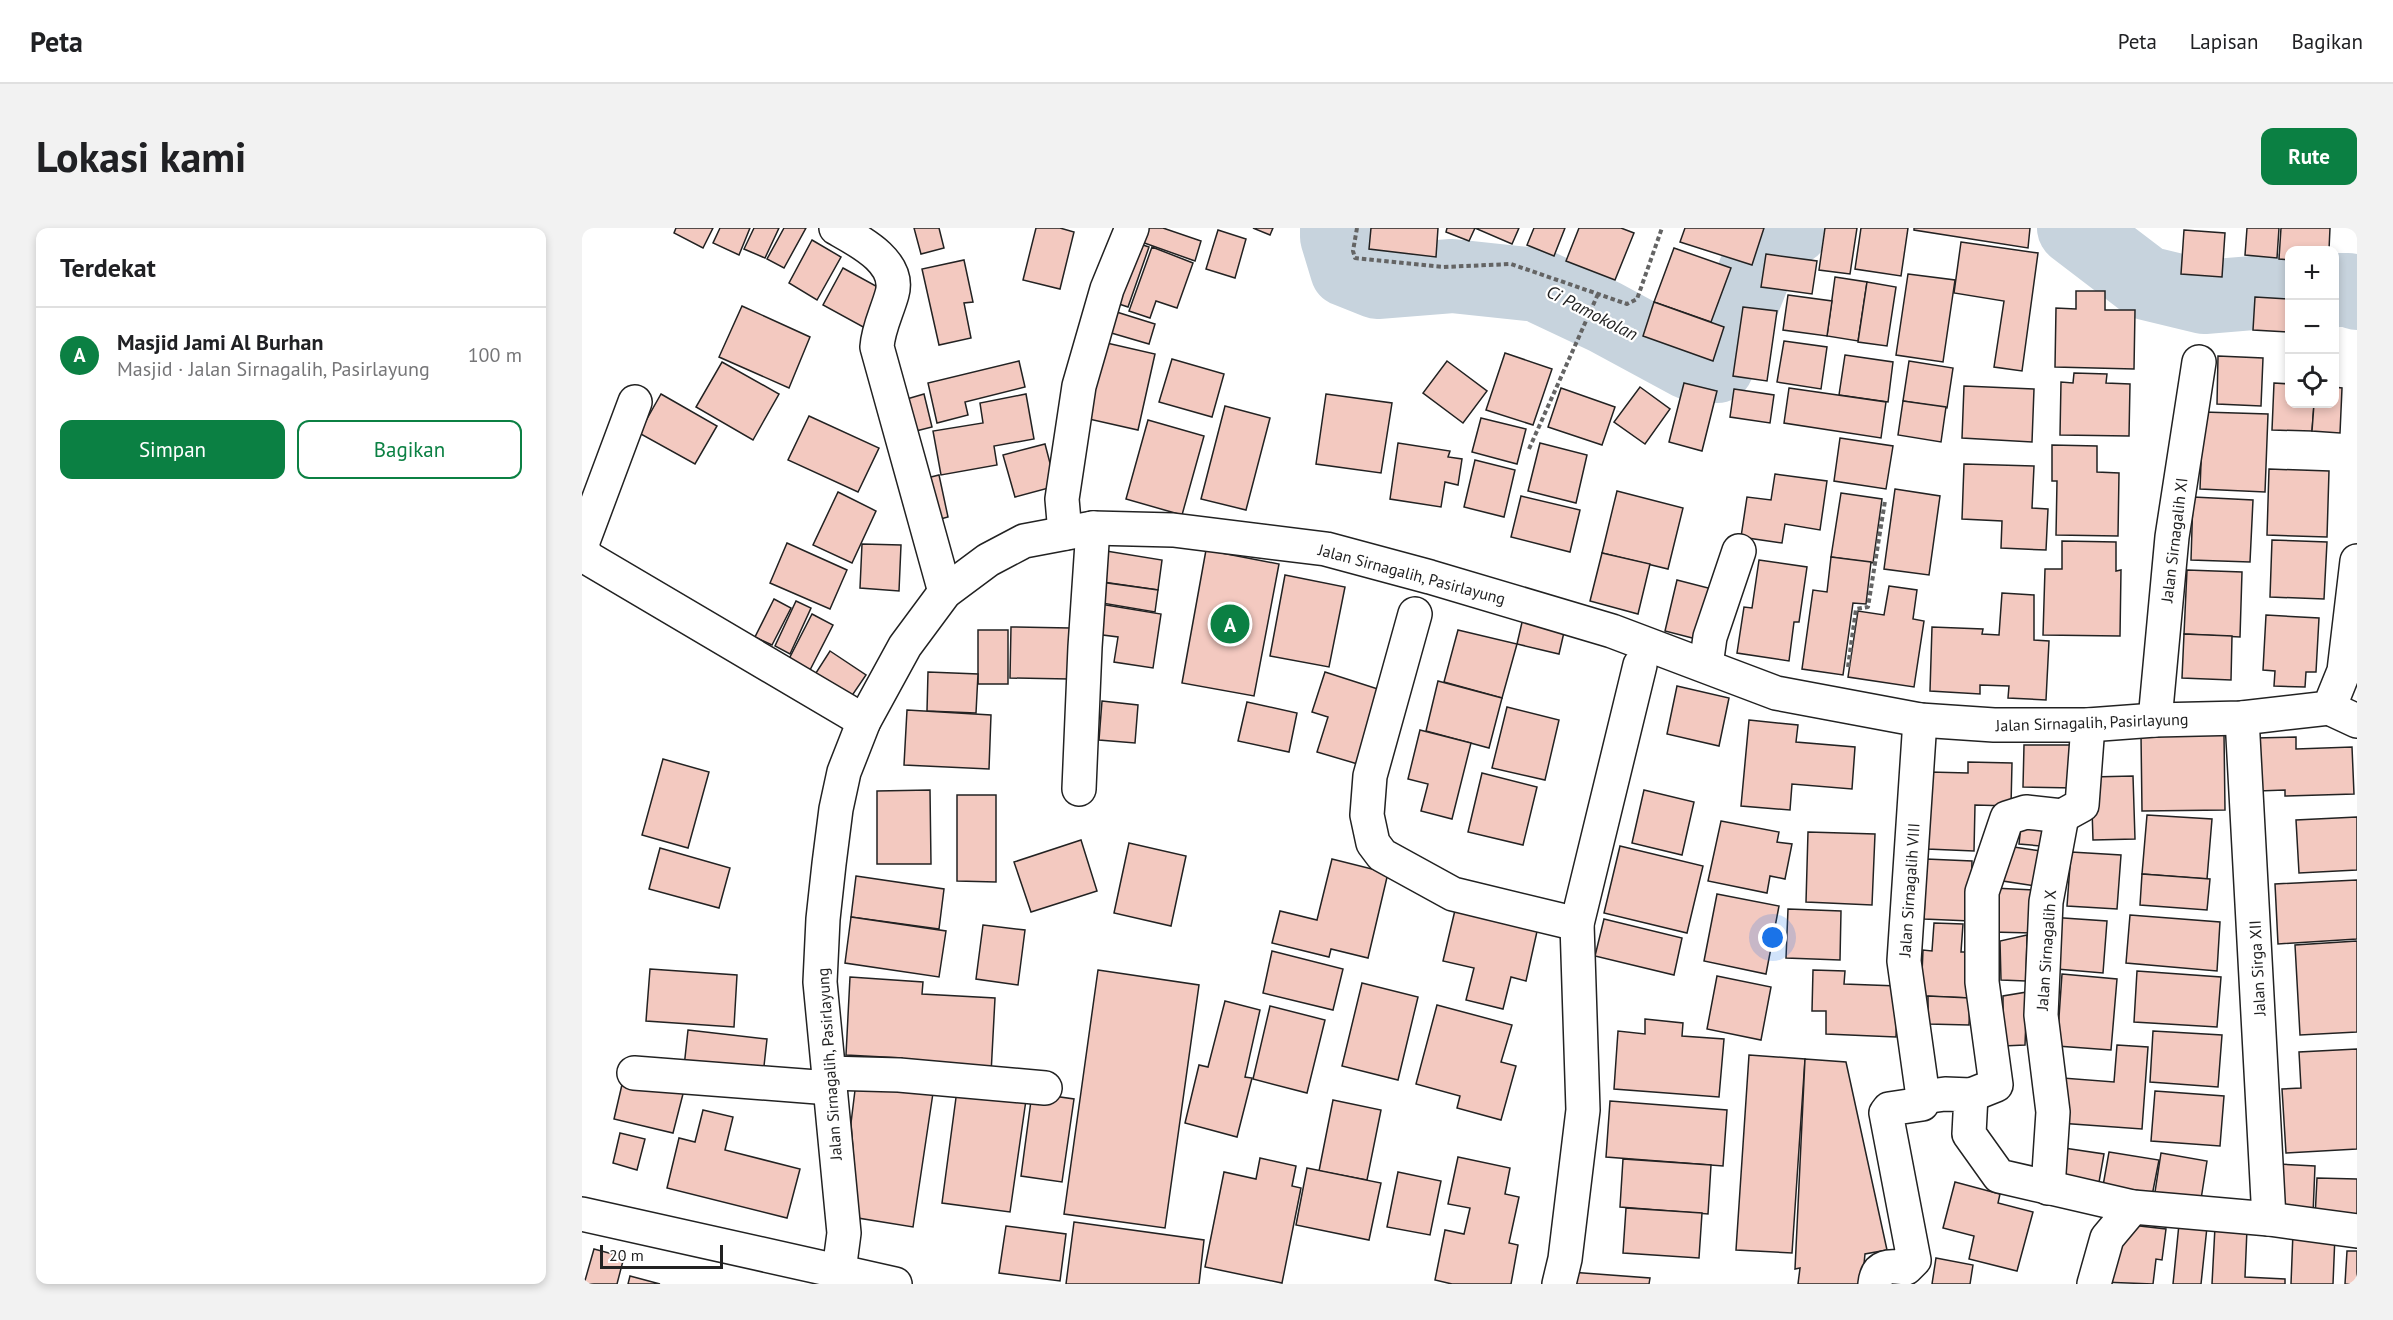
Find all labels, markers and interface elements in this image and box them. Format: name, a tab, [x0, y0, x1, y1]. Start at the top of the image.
text: Peta	[30, 23, 83, 60]
text: Peta	[2118, 28, 2157, 55]
text: Lapisan	[2190, 28, 2258, 55]
text: Bagikan	[2291, 28, 2363, 55]
button: Rute	[2261, 128, 2357, 185]
text: Lokasi kami	[36, 129, 246, 184]
map controls	[2285, 246, 2339, 408]
button: +	[2285, 246, 2339, 300]
text: Terdekat	[60, 251, 156, 284]
water label: Ci Pamokolan	[1543, 280, 1642, 345]
button: −	[2285, 300, 2339, 354]
text: Masjid Jami Al Burhan	[117, 328, 323, 356]
text: A	[73, 342, 86, 368]
text: 100 m	[468, 342, 522, 368]
button: locate	[2285, 354, 2339, 408]
text: Masjid · Jalan Sirnagalih, Pasirlayung	[117, 356, 430, 382]
button: Simpan	[60, 420, 285, 479]
button: Bagikan	[297, 420, 522, 479]
street label: Jalan Sirnagalih XI	[2156, 476, 2192, 605]
street label: Jalan Sirnagalih, Pasirlayung	[1315, 539, 1508, 609]
pin: A	[1210, 602, 1250, 646]
street label: Jalan Sirnagalih, Pasirlayung	[1994, 709, 2189, 735]
street label: Jalan Sirnagalih VIII	[1894, 822, 1924, 959]
street label: Jalan Sirnagalih X	[2032, 889, 2060, 1012]
street label: Jalan Sirga XII	[2245, 920, 2270, 1017]
your location	[1758, 923, 1787, 952]
street label: Jalan Sirnagalih, Pasirlayung	[812, 967, 846, 1162]
scale bar	[600, 1242, 723, 1270]
text: 20 m	[609, 1245, 644, 1265]

